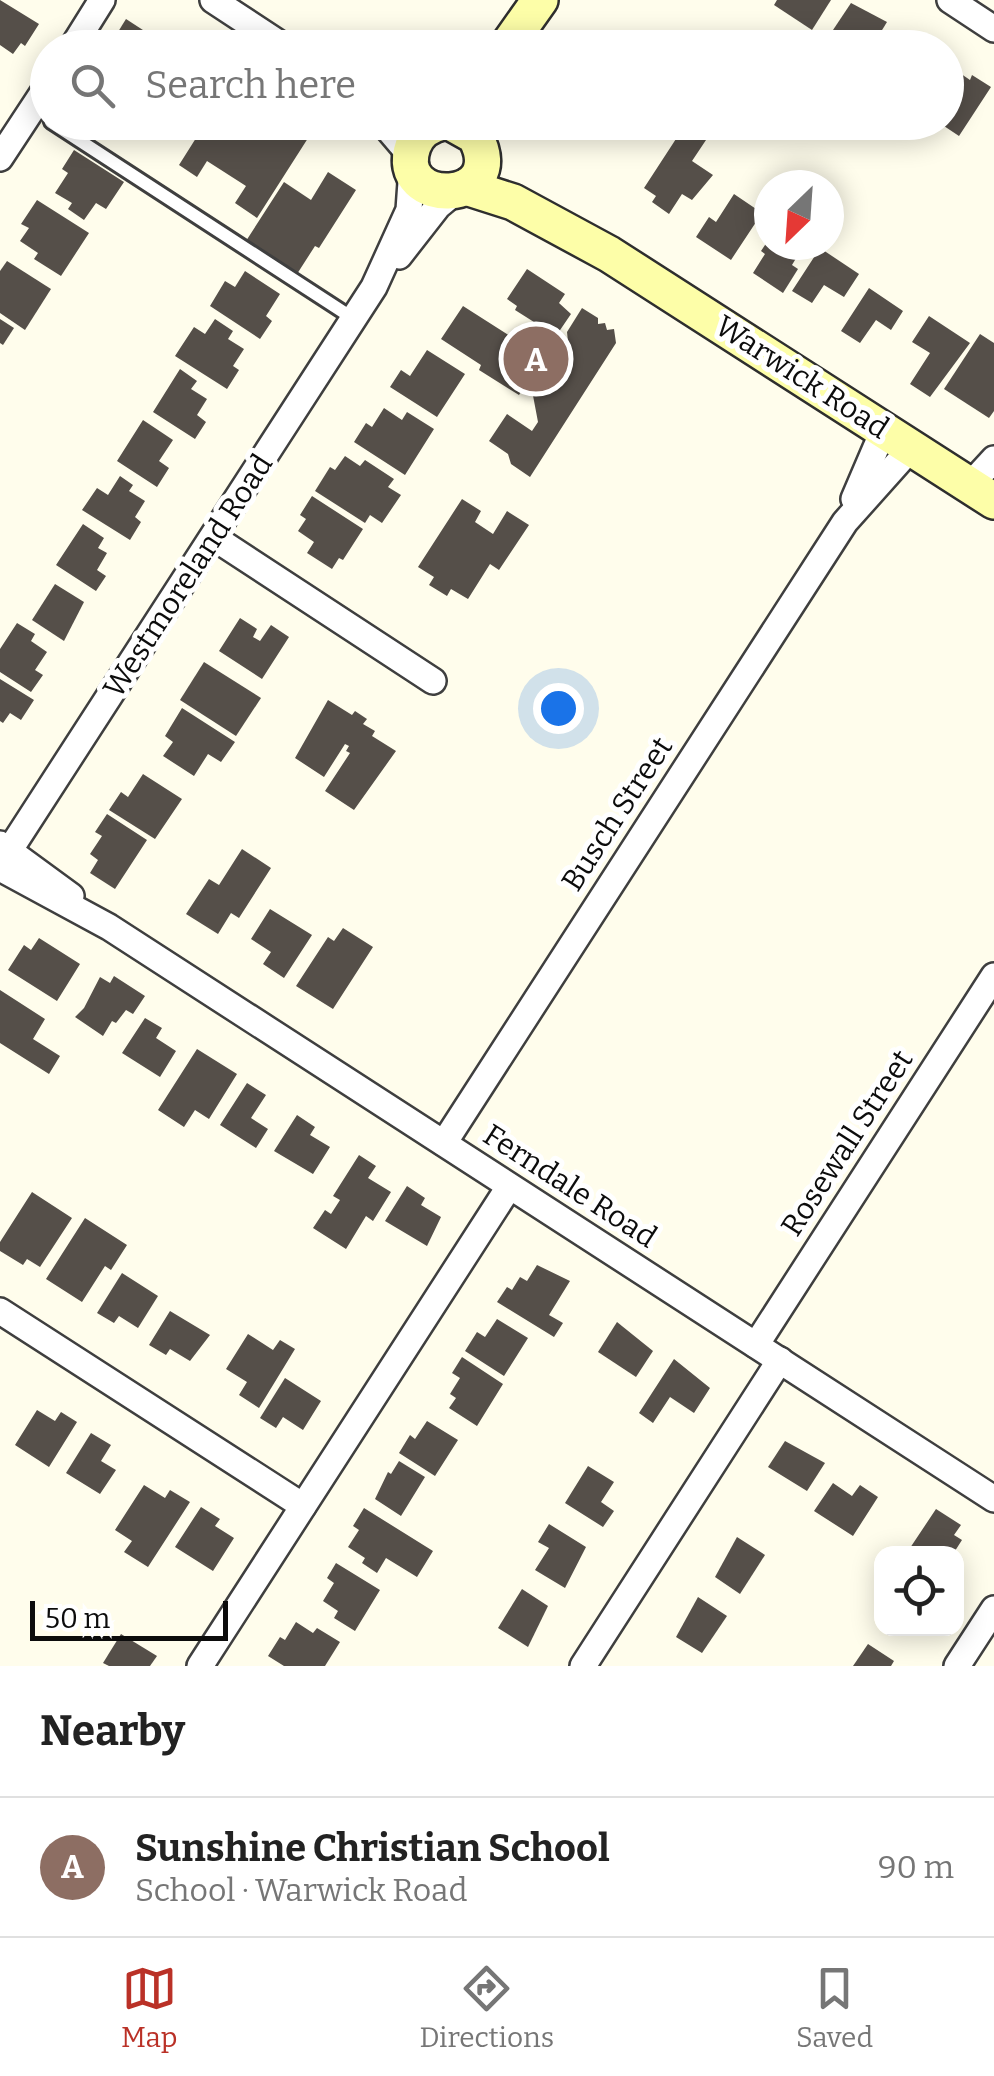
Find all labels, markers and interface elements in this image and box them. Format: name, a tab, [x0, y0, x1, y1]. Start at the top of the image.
search box	[30, 30, 964, 140]
icon: search	[65, 58, 120, 113]
text: Search here	[145, 62, 356, 108]
north arrow	[754, 170, 844, 260]
street label: Warwick Road	[709, 308, 896, 446]
pin: A	[504, 322, 568, 396]
street label: Westmoreland Road	[96, 447, 280, 704]
your location	[533, 683, 584, 734]
street label: Busch Street	[554, 730, 680, 898]
street label: Rosewall Street	[774, 1043, 921, 1243]
street label: Ferndale Road	[477, 1117, 663, 1255]
map controls	[874, 1546, 964, 1636]
button: locate	[874, 1546, 964, 1636]
scale bar	[30, 1596, 228, 1640]
text: 50 m	[45, 1602, 110, 1635]
text: Nearby	[40, 1706, 185, 1756]
text: Sunshine Christian School	[135, 1825, 610, 1871]
text: A	[61, 1848, 84, 1886]
text: 90 m	[878, 1848, 954, 1886]
text: School · Warwick Road	[135, 1871, 468, 1909]
tab: Map	[121, 1961, 177, 2054]
tab: Directions	[419, 1961, 554, 2054]
tab: Saved	[796, 1961, 873, 2054]

